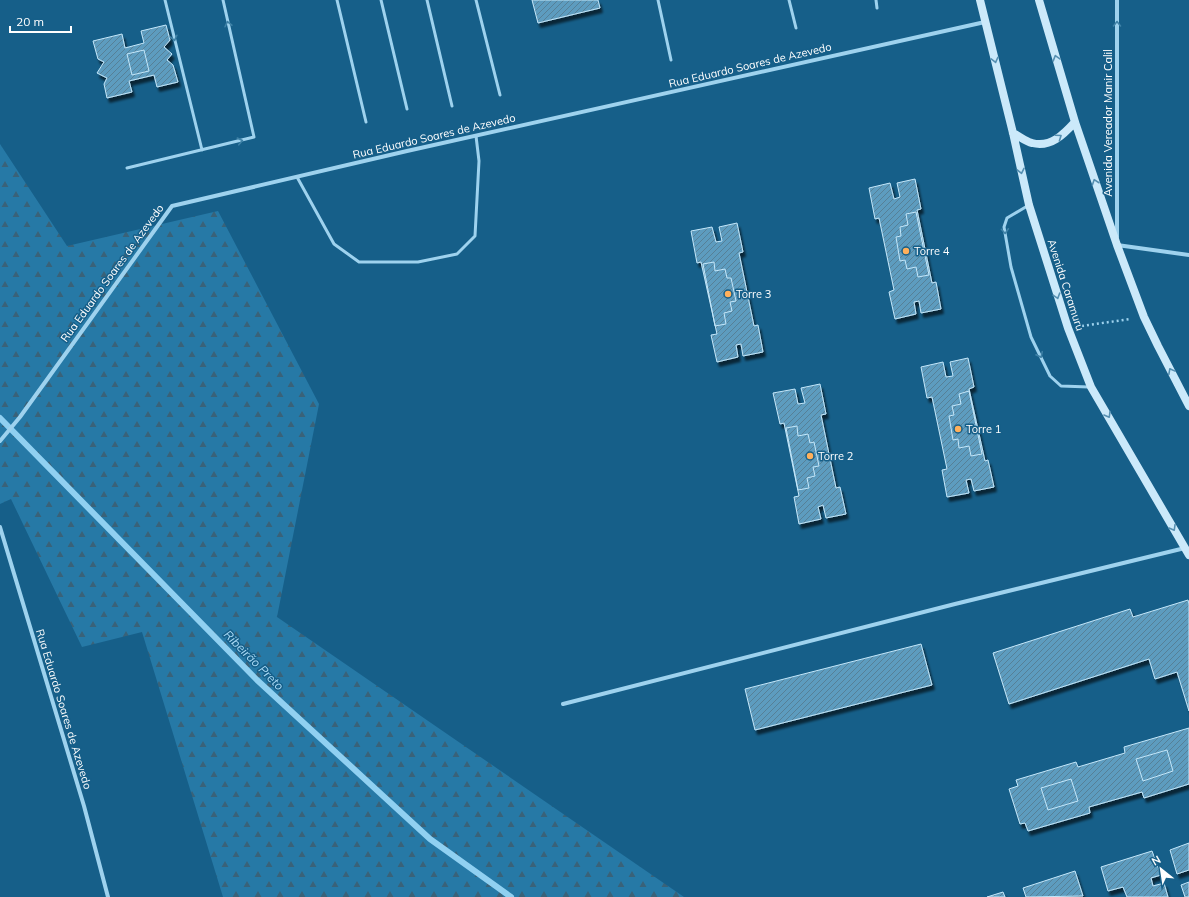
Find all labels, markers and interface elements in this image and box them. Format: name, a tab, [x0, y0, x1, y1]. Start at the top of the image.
scale bar	[10, 8, 71, 34]
text: 20 m	[16, 14, 44, 29]
one-way arrow	[225, 21, 233, 28]
one-way arrow	[1113, 21, 1121, 27]
one-way arrow	[169, 34, 178, 41]
street label: Rua Eduardo Soares de Azevedo	[667, 39, 833, 91]
street label: Avenida Vereador Manir Calil	[1101, 49, 1115, 197]
one-way arrow	[1052, 55, 1061, 62]
one-way arrow	[990, 57, 998, 63]
street label: Rua Eduardo Soares de Azevedo	[351, 110, 517, 162]
one-way arrow	[1054, 135, 1061, 142]
one-way arrow	[237, 137, 244, 145]
one-way arrow	[1017, 168, 1025, 174]
one-way arrow	[1092, 179, 1100, 186]
street label: Rua Eduardo Soares de Azevedo	[57, 201, 167, 345]
one-way arrow	[1001, 228, 1009, 234]
street label: Avenida Caramuru	[1045, 237, 1087, 333]
place label: Torre 4	[914, 244, 950, 258]
marker: Torre 4	[901, 246, 911, 256]
place label: Torre 3	[736, 287, 771, 301]
marker: Torre 3	[723, 289, 733, 299]
one-way arrow	[1053, 292, 1061, 299]
one-way arrow	[1035, 351, 1043, 358]
one-way arrow	[1168, 368, 1176, 376]
one-way arrow	[1103, 411, 1110, 418]
place label: Torre 1	[966, 422, 1001, 436]
marker: Torre 1	[953, 424, 963, 434]
place label: Torre 2	[818, 449, 854, 463]
marker: Torre 2	[805, 451, 815, 461]
one-way arrow	[1169, 523, 1176, 531]
street label: Rua Eduardo Soares de Azevedo	[33, 627, 95, 791]
water label: Ribeirão Preto	[221, 627, 287, 693]
north arrow	[1141, 849, 1181, 889]
text: N	[1149, 852, 1163, 868]

